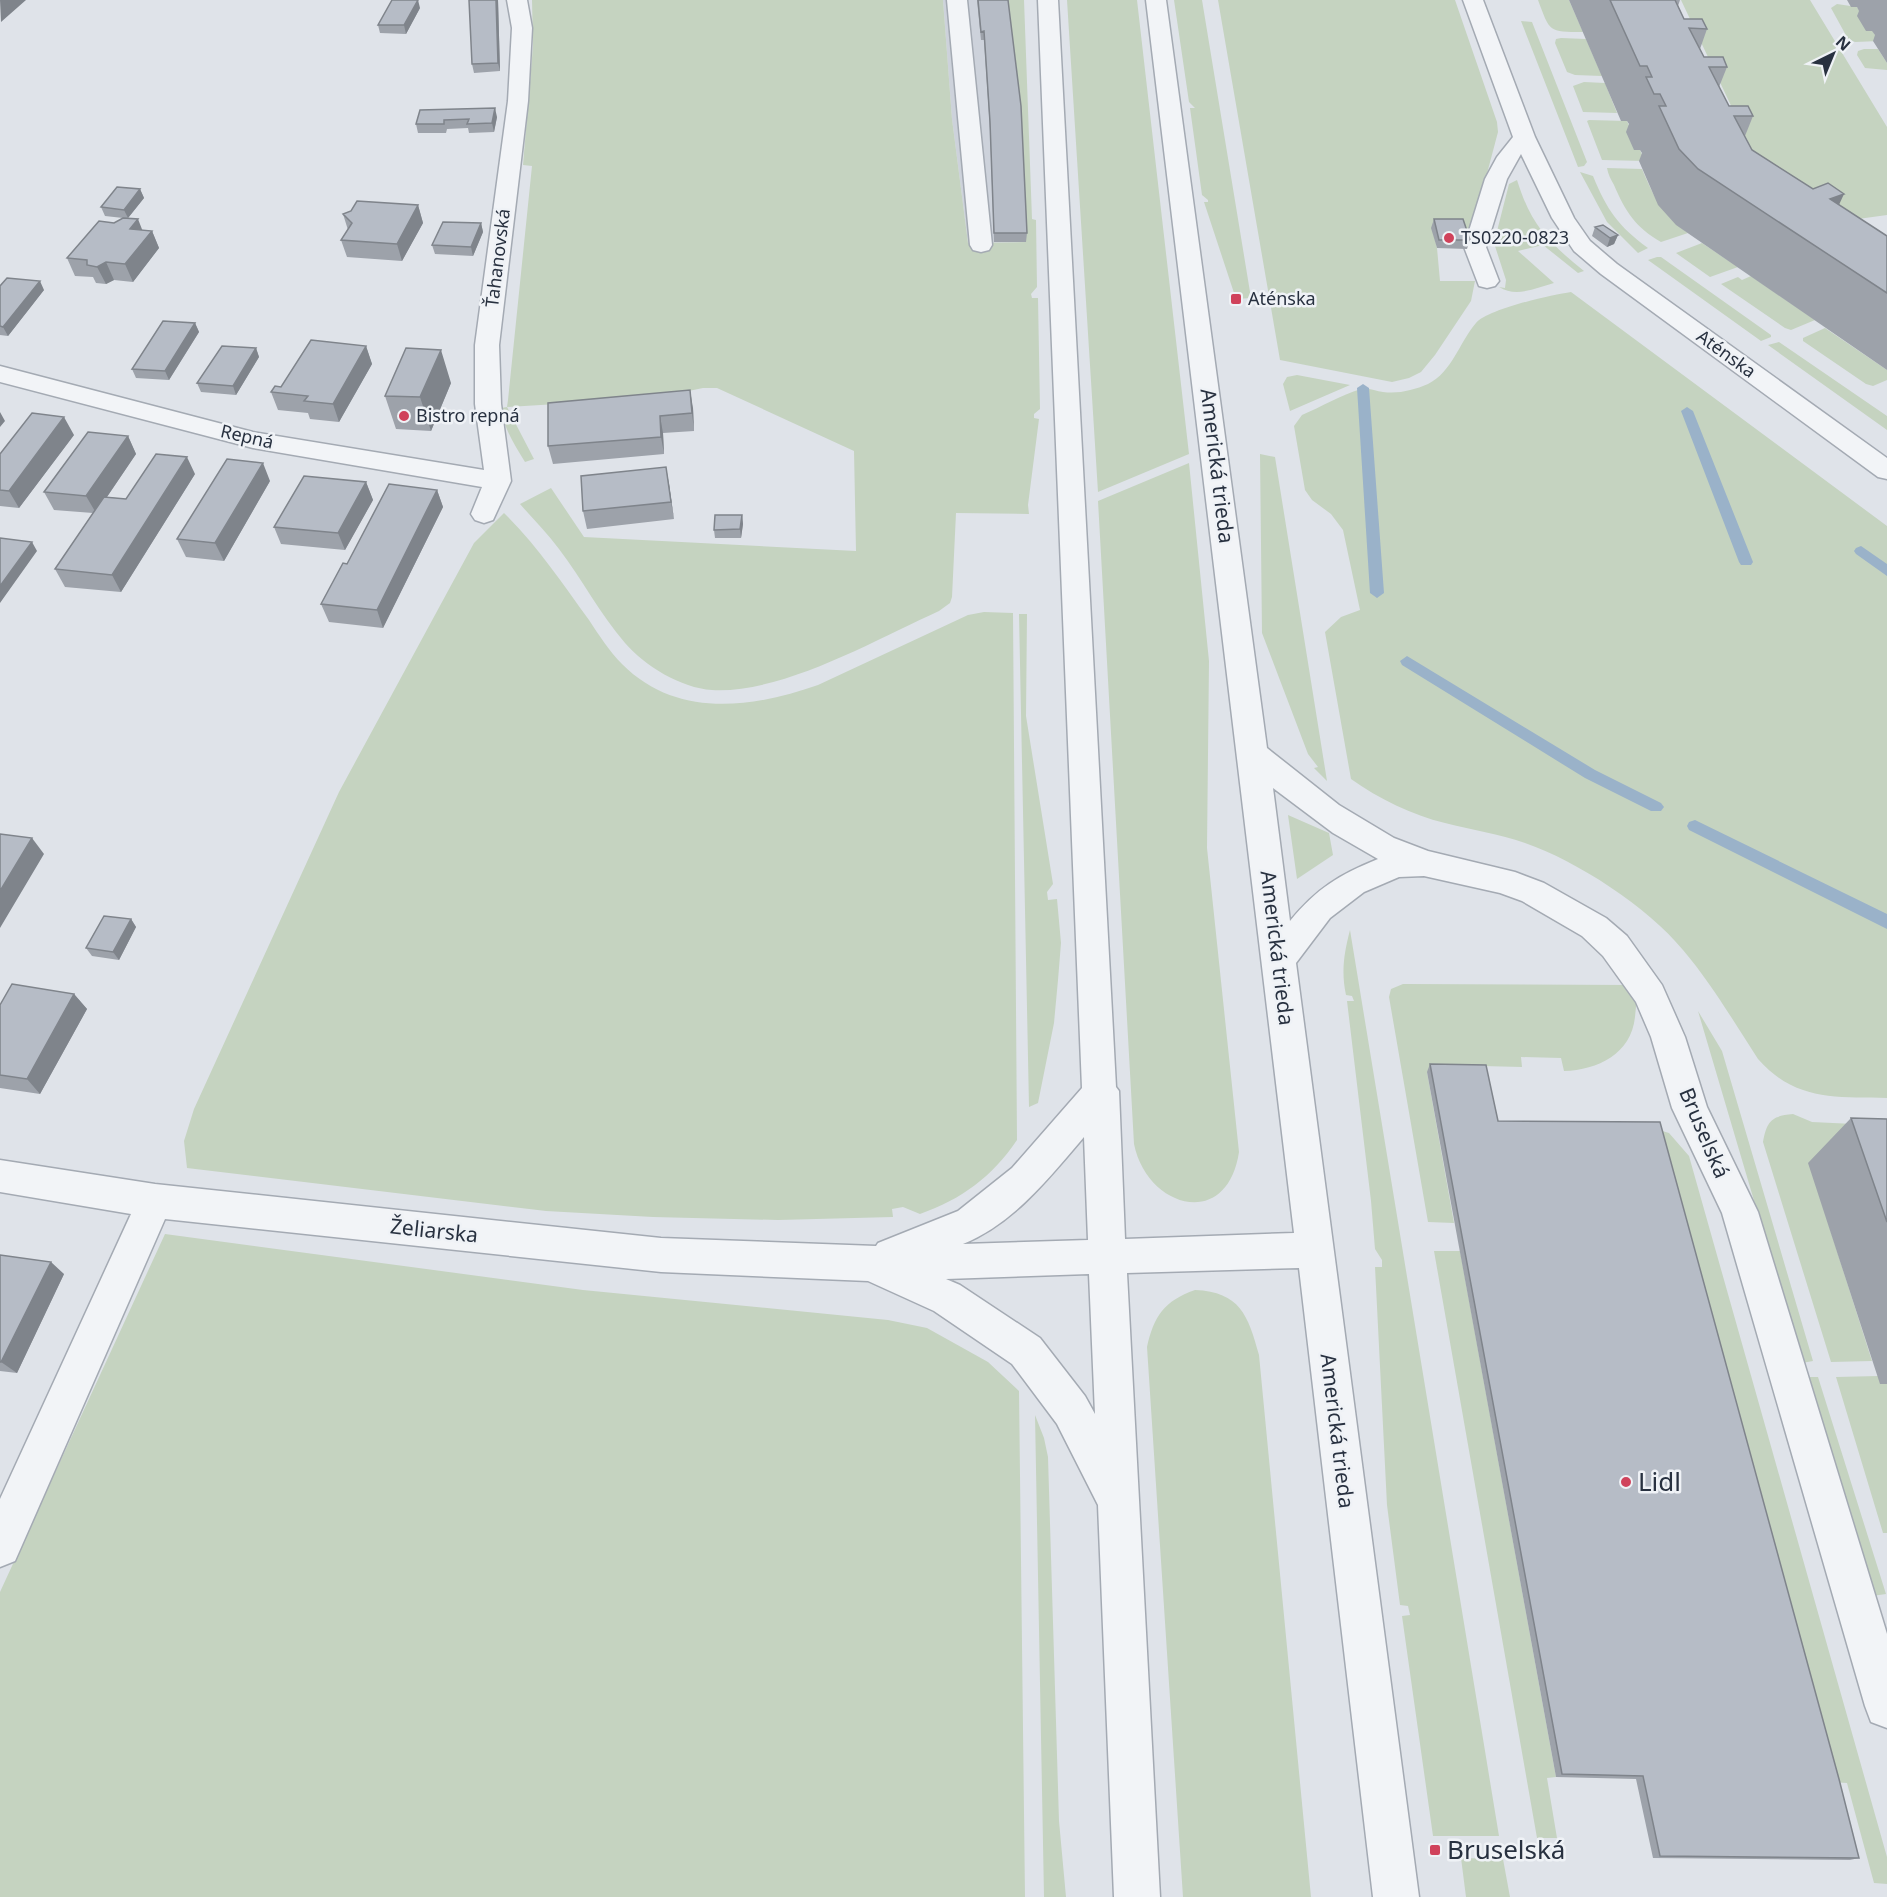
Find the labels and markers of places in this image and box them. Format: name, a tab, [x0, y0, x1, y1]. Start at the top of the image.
place label: TS0220-0823	[1461, 225, 1569, 249]
marker: TS0220-0823	[1442, 231, 1456, 245]
place label: Aténska	[1248, 286, 1316, 310]
marker: Aténska	[1229, 292, 1243, 306]
place label: Bistro repná	[416, 403, 520, 427]
marker: Bistro repná	[397, 409, 411, 423]
place label: Lidl	[1638, 1463, 1681, 1499]
marker: Lidl	[1619, 1475, 1633, 1489]
place label: Bruselská	[1447, 1831, 1565, 1867]
marker: Bruselská	[1428, 1843, 1442, 1857]

